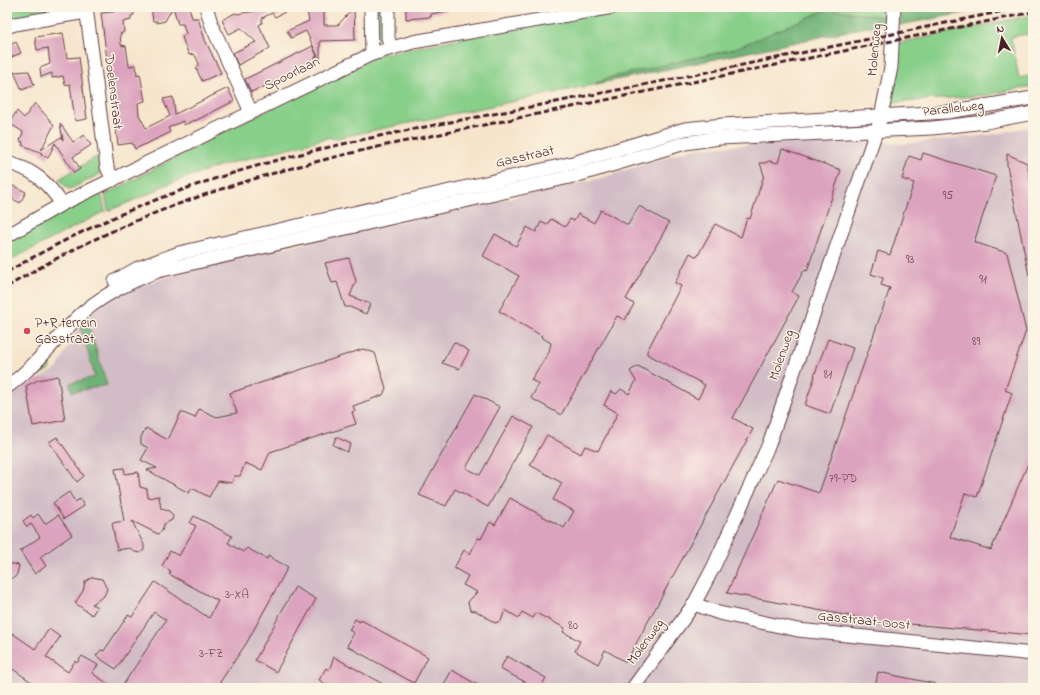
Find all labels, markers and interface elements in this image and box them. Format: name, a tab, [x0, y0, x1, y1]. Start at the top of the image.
north arrow	[982, 18, 1022, 58]
text: N	[995, 21, 1005, 38]
street label: Molenweg	[862, 23, 889, 77]
street label: Spoorlaan	[260, 51, 324, 97]
street label: Doelenstraat	[98, 52, 128, 131]
street label: Parallelweg	[921, 95, 985, 124]
street label: Gasstraat	[494, 140, 557, 174]
house number: 95	[943, 187, 953, 205]
house number: 93	[906, 251, 914, 269]
house number: 91	[979, 271, 987, 289]
place label: P+R terrein Gasstraat	[35, 313, 96, 350]
marker: P+R terrein Gasstraat	[22, 326, 32, 336]
street label: Molenweg	[764, 327, 801, 384]
house number: 89	[972, 333, 980, 351]
house number: 81	[824, 366, 832, 384]
house number: 79-PD	[829, 470, 857, 488]
house number: 3-XA	[225, 586, 249, 604]
street label: Gasstraat-Oost	[817, 606, 912, 636]
street label: Molenweg	[622, 615, 671, 670]
house number: 80	[568, 617, 578, 635]
house number: 3-FZ	[199, 645, 223, 663]

